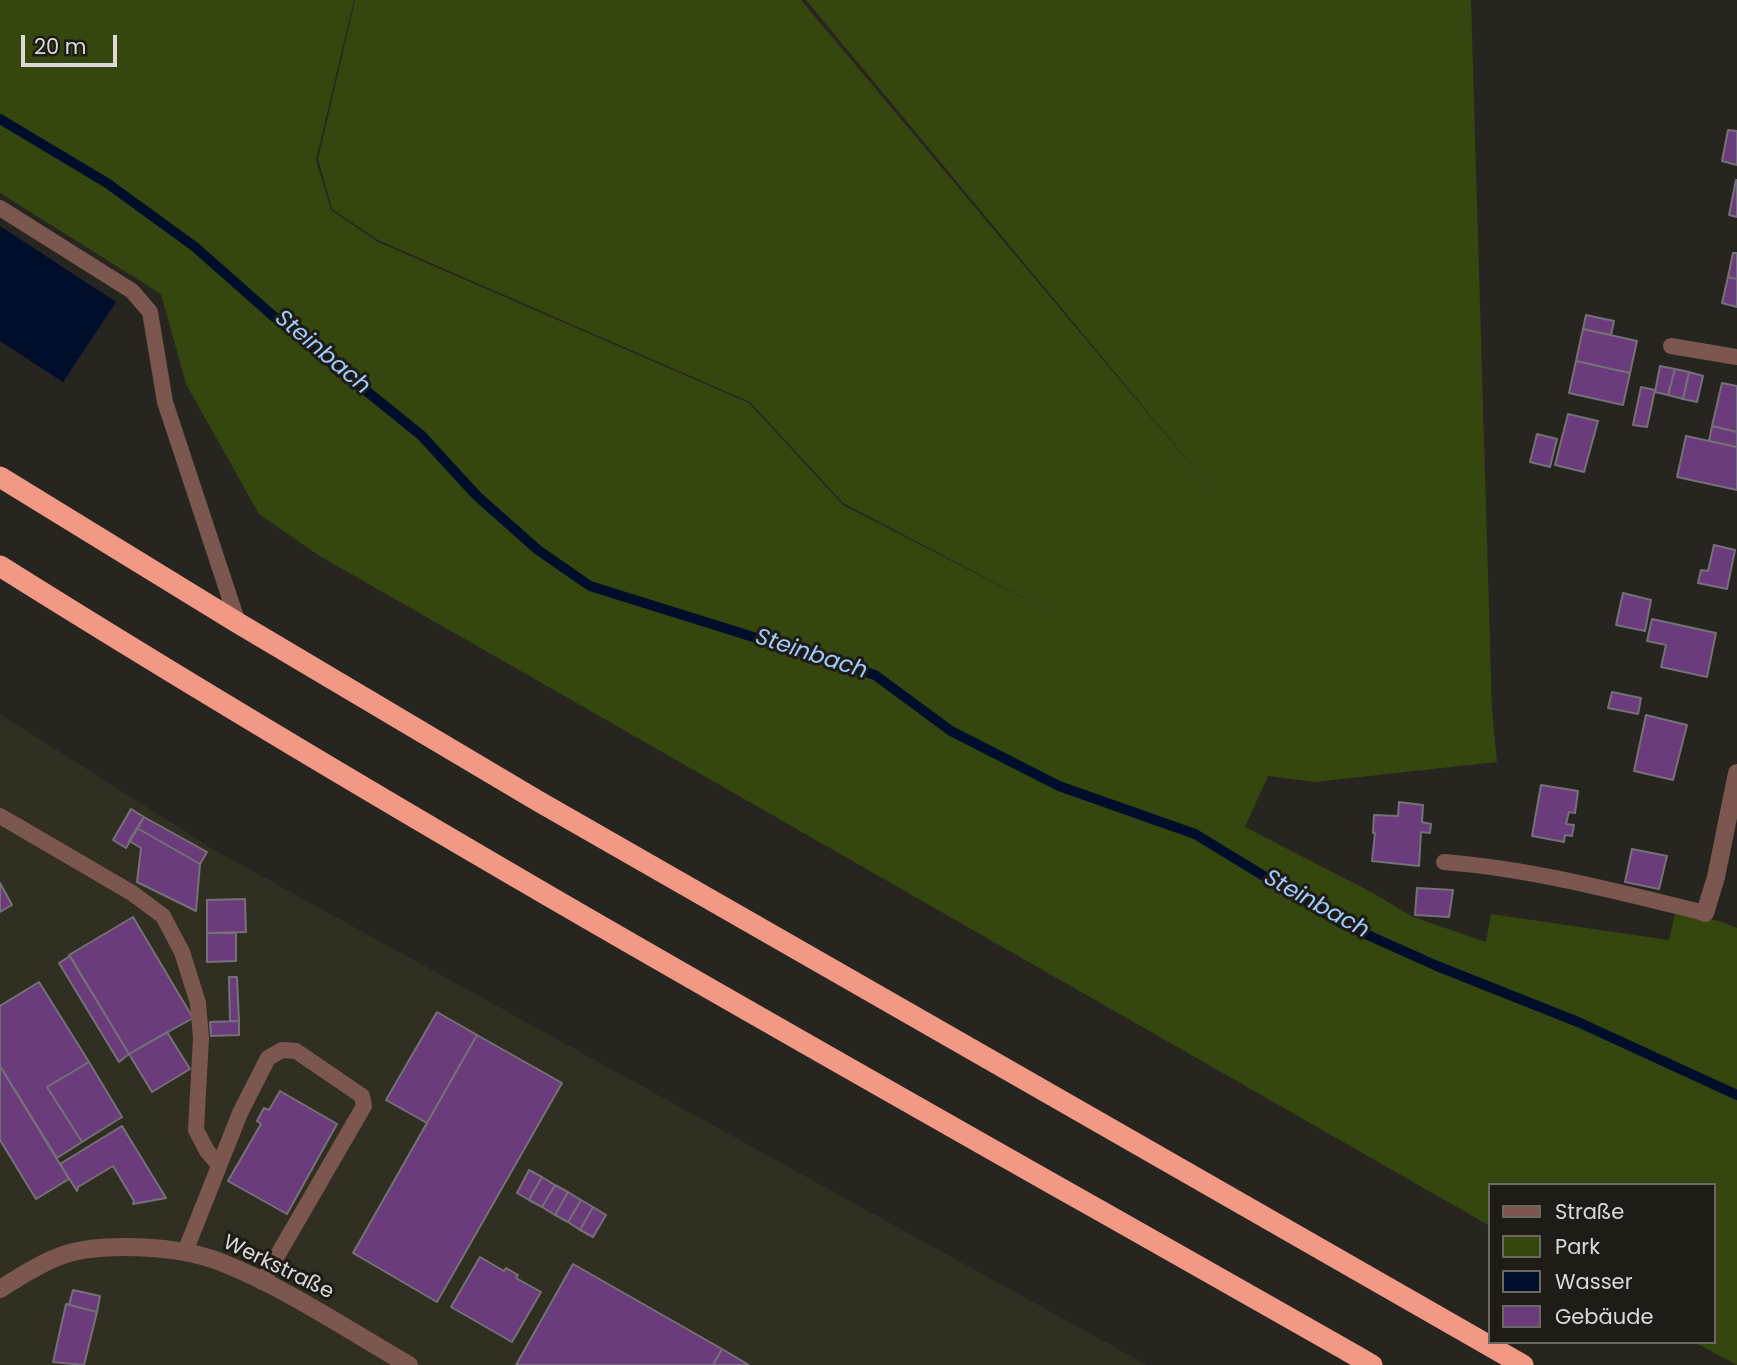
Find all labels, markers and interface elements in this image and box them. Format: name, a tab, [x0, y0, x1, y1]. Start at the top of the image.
scale bar	[24, 21, 121, 65]
text: 20 m	[34, 32, 87, 61]
water label: Steinbach	[269, 305, 375, 401]
water label: Steinbach	[751, 624, 871, 686]
water label: Steinbach	[1259, 865, 1373, 945]
legend	[1488, 1183, 1716, 1344]
text: Straße	[1555, 1197, 1624, 1226]
street label: Werkstraße	[218, 1230, 338, 1306]
text: Park	[1555, 1232, 1600, 1261]
text: Wasser	[1555, 1267, 1632, 1296]
text: Gebäude	[1555, 1302, 1653, 1331]

